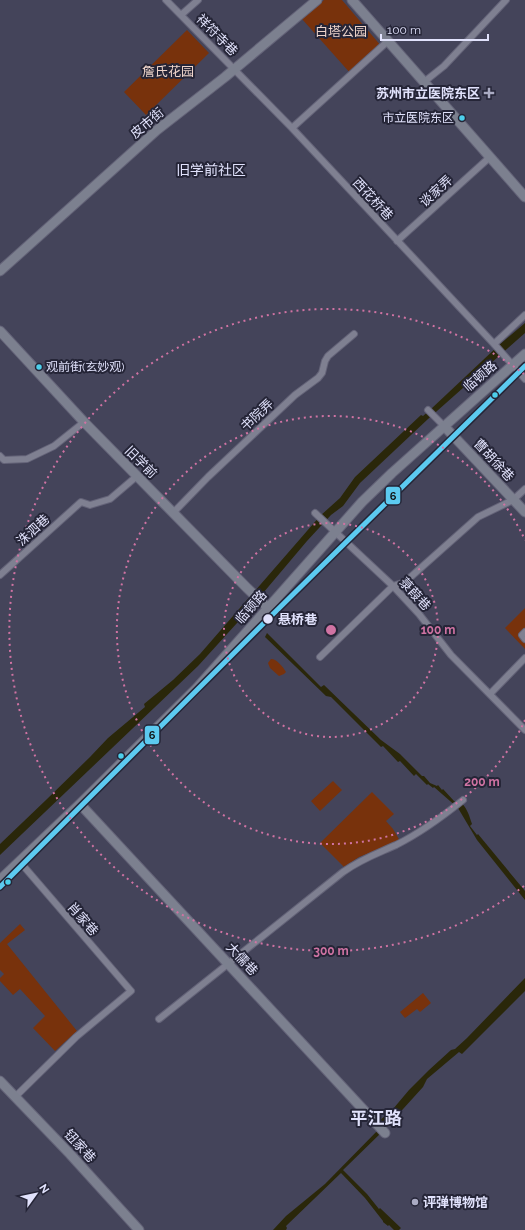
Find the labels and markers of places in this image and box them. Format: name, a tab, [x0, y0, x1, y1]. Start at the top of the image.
place label: 苏州市立医院东区	[376, 86, 480, 101]
marker: 苏州市立医院东区	[483, 87, 495, 99]
place label: 市立医院东区	[382, 111, 454, 125]
marker: 市立医院东区	[457, 113, 467, 123]
place label: 观前街(玄妙观)	[46, 360, 124, 374]
marker: 观前街(玄妙观)	[34, 362, 44, 372]
unlabelled marker	[490, 390, 500, 400]
marker: 悬桥巷	[261, 612, 275, 626]
place label: 悬桥巷	[278, 612, 318, 627]
centre of rings	[324, 623, 338, 637]
unlabelled marker	[116, 751, 126, 761]
unlabelled marker	[3, 877, 13, 887]
place label: 评弹博物馆	[423, 1195, 488, 1210]
marker: 评弹博物馆	[410, 1197, 420, 1207]

